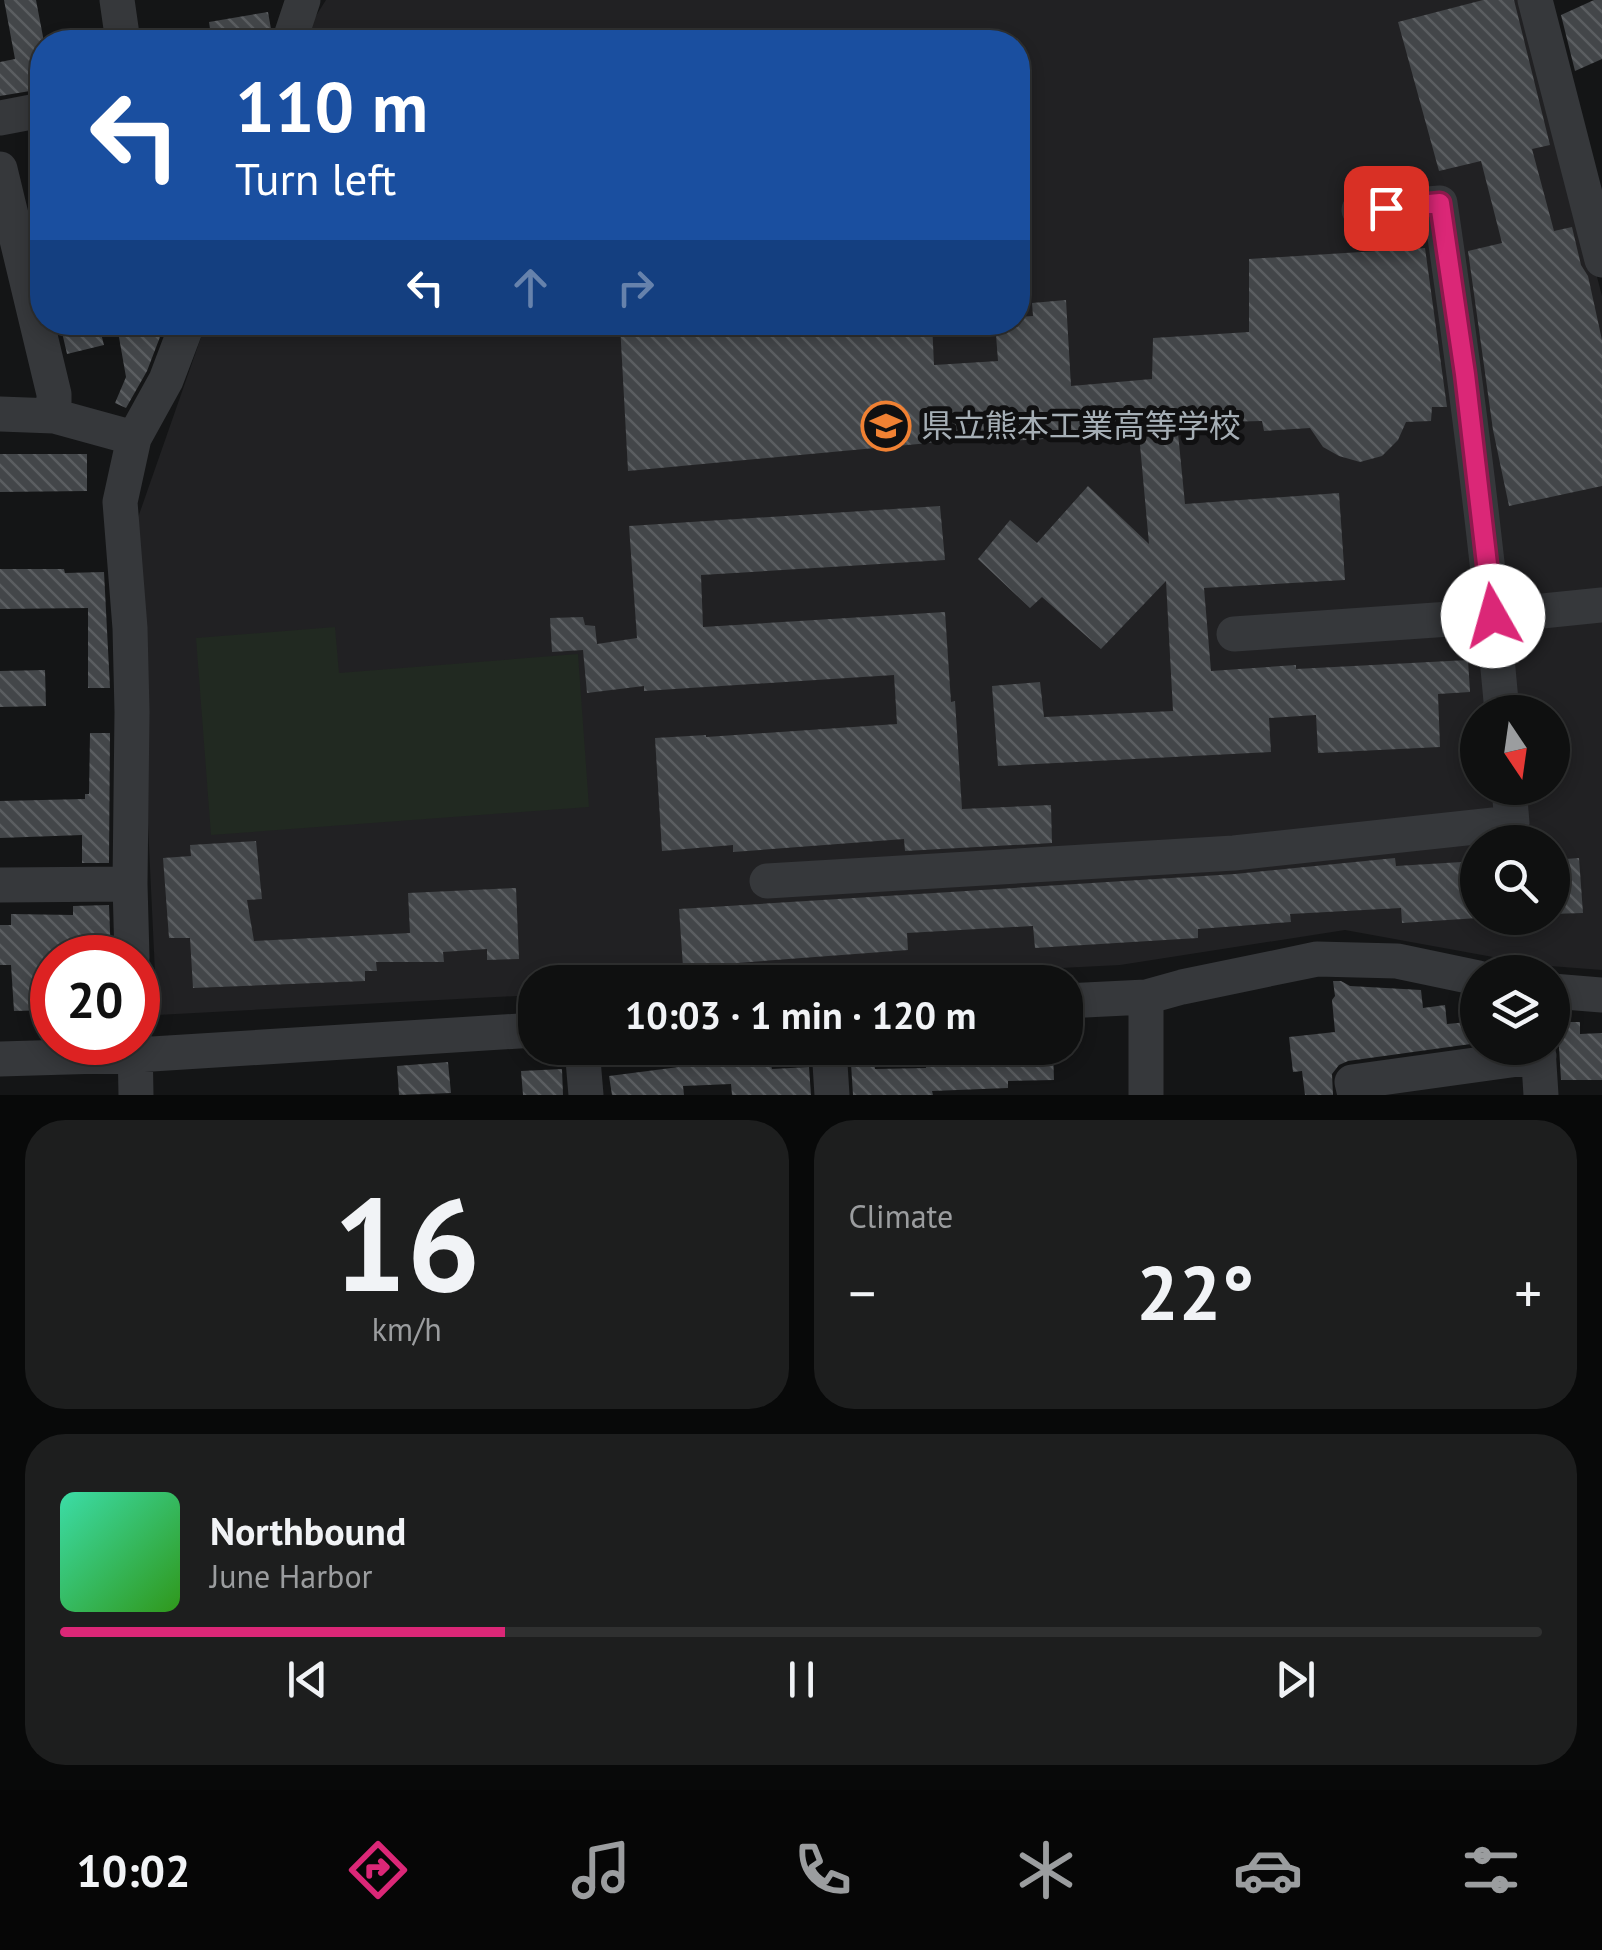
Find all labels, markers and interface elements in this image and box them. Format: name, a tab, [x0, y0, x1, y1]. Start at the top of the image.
text: 110 m	[235, 61, 428, 151]
icon: left	[70, 70, 200, 200]
text: Turn left	[235, 149, 396, 207]
pin	[1344, 166, 1429, 251]
icon: arrive	[1359, 181, 1414, 236]
icon: left	[398, 260, 453, 315]
icon: ahead	[503, 260, 558, 315]
icon: right	[608, 260, 663, 315]
school or university icon: 県立熊本工業高等学校	[860, 400, 912, 452]
place label: 県立熊本工業高等学校	[921, 404, 1241, 446]
position arrow	[1441, 564, 1545, 668]
north arrow	[1460, 695, 1570, 805]
map controls	[1460, 695, 1570, 1065]
button: search	[1460, 825, 1570, 935]
speed limit sign: 20	[30, 935, 160, 1065]
button: layers	[1460, 955, 1570, 1065]
text: 10:03 · 1 min · 120 m	[625, 990, 976, 1039]
text: 16	[333, 1159, 480, 1327]
text: Climate	[849, 1195, 953, 1237]
text: 22°	[1136, 1244, 1254, 1341]
text: −	[849, 1257, 876, 1328]
text: +	[1514, 1257, 1542, 1328]
text: km/h	[372, 1308, 442, 1350]
text: Northbound	[210, 1506, 406, 1555]
text: June Harbor	[210, 1555, 372, 1597]
icon: previous	[280, 1652, 335, 1707]
icon: pause	[774, 1652, 829, 1707]
icon: next	[1268, 1652, 1323, 1707]
icon: directions	[343, 1835, 413, 1905]
icon: music	[566, 1835, 636, 1905]
icon: phone	[788, 1835, 858, 1905]
icon: climate	[1011, 1835, 1081, 1905]
icon: car	[1233, 1835, 1303, 1905]
icon: filters	[1456, 1835, 1526, 1905]
text: 10:02	[76, 1841, 190, 1899]

